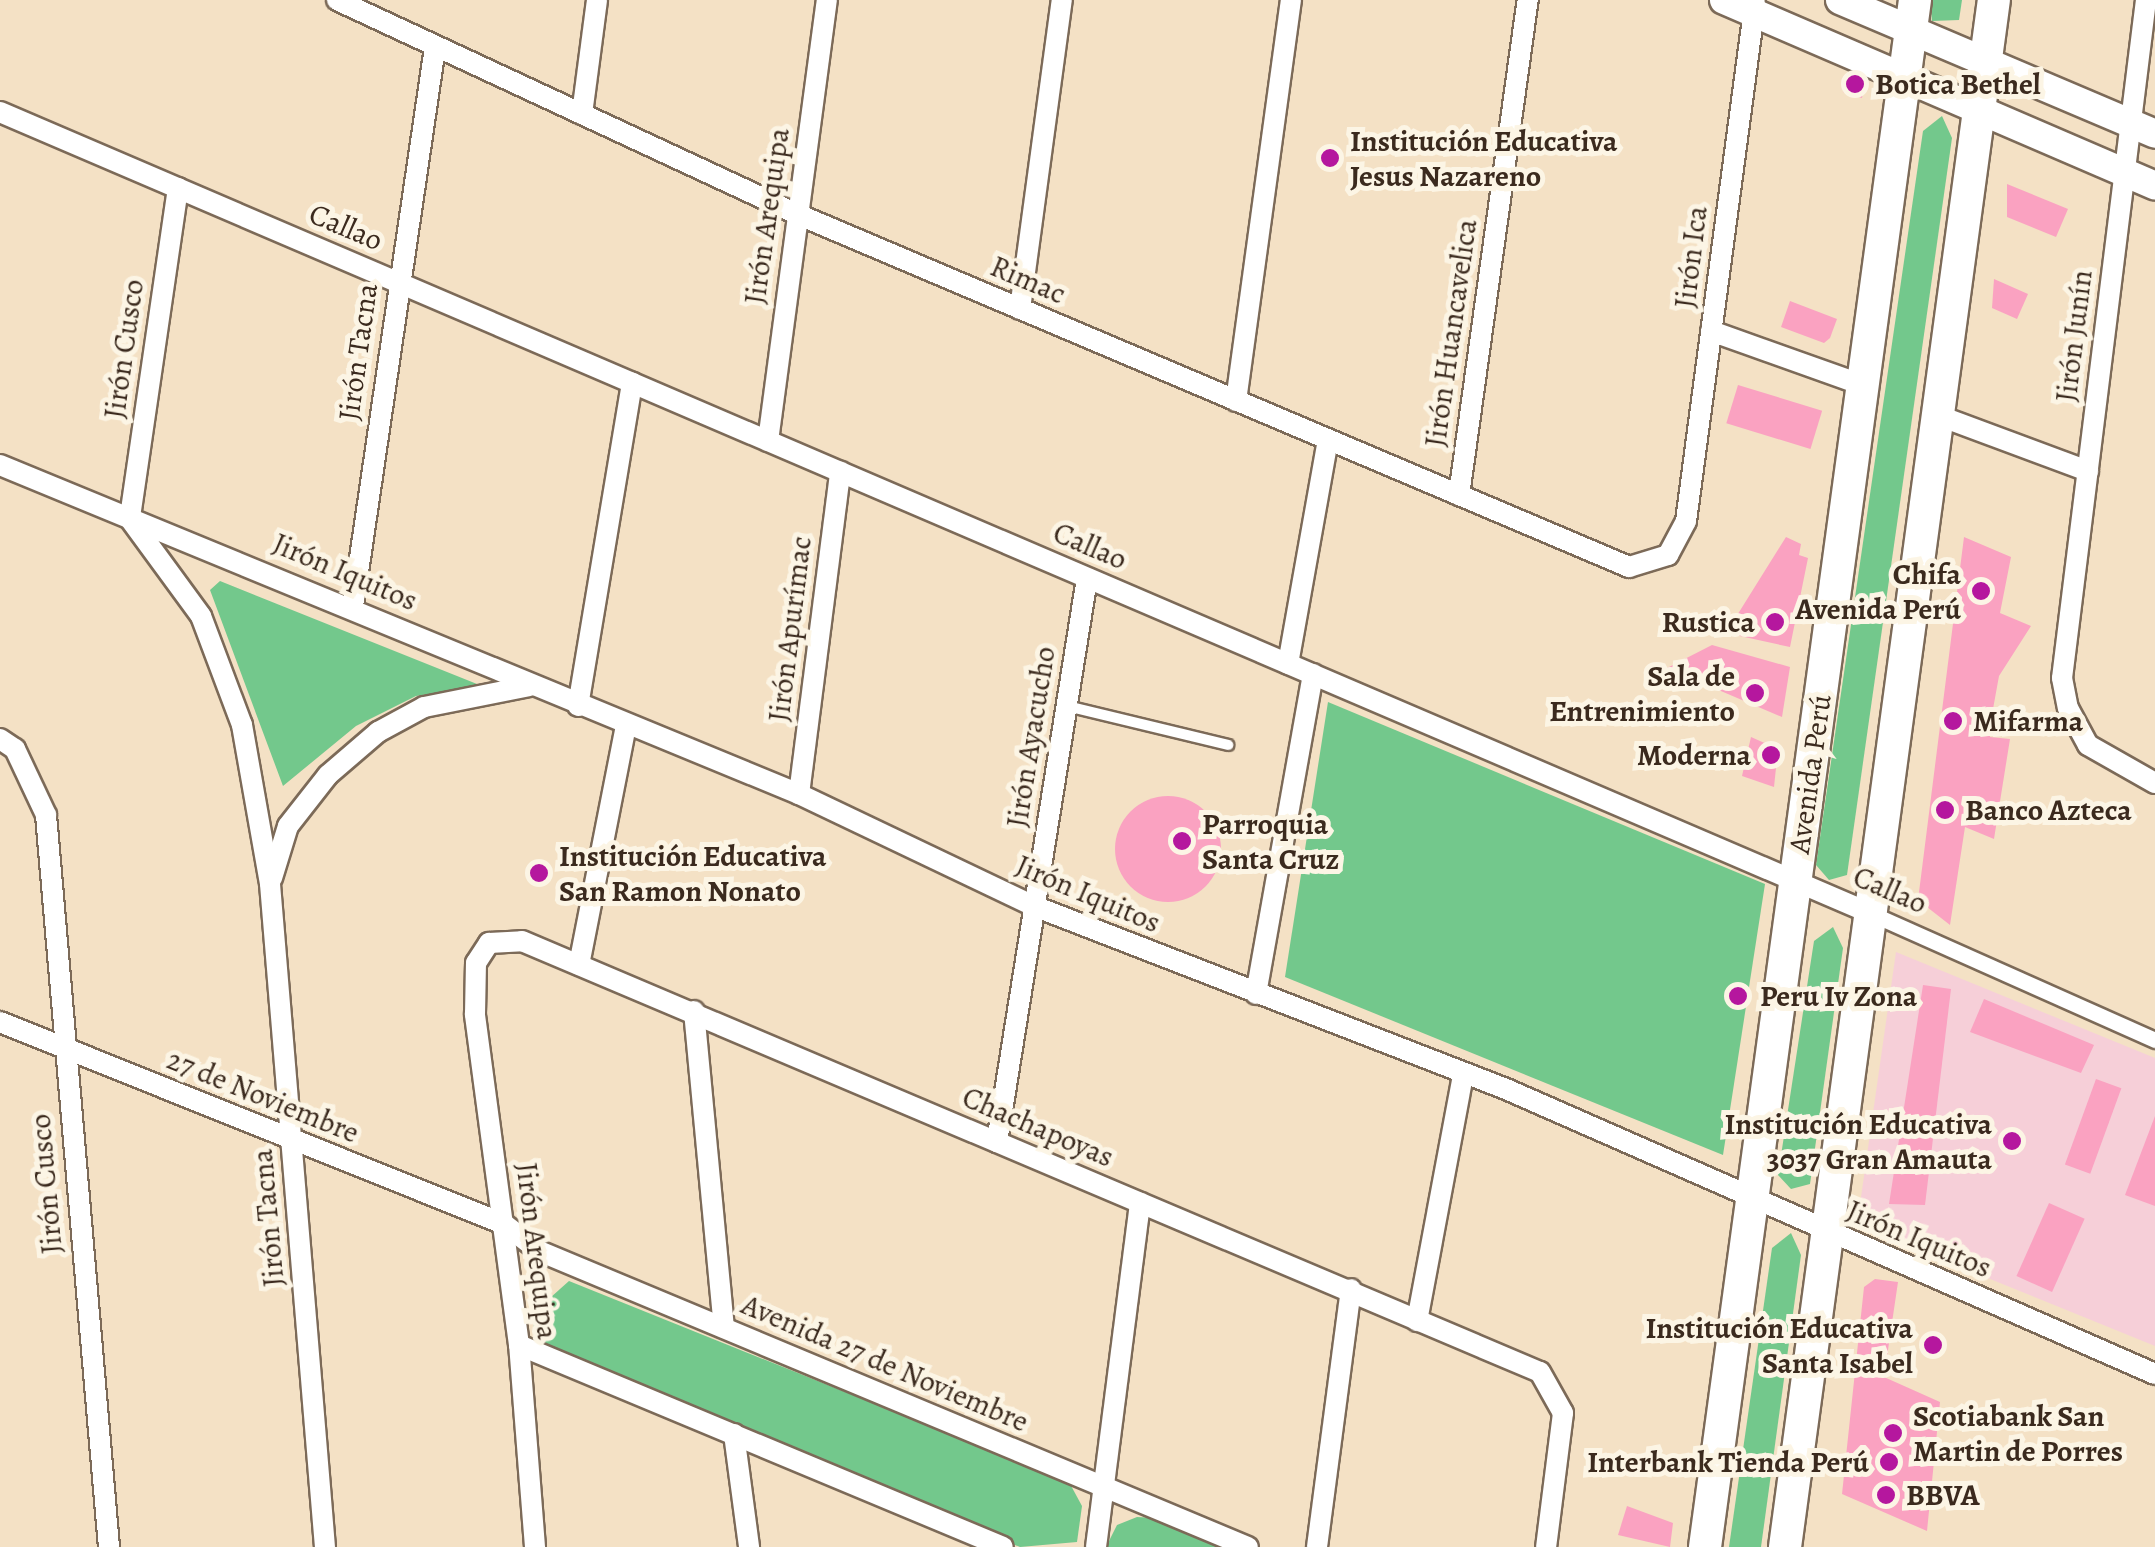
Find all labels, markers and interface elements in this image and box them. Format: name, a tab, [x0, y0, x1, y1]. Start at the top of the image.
place label: Botica Bethel	[1875, 66, 2041, 102]
marker: Botica Bethel	[1844, 73, 1866, 95]
place label: Institución Educativa Jesus Nazareno	[1350, 123, 1618, 194]
street label: Jirón Arequipa	[737, 125, 797, 307]
marker: Institución Educativa Jesus Nazareno	[1319, 147, 1341, 169]
street label: Callao	[304, 196, 388, 258]
street label: Jirón Ica	[1667, 204, 1715, 310]
street label: Jirón Huancavelica	[1417, 217, 1485, 449]
street label: Rimac	[985, 248, 1071, 312]
street label: Jirón Junín	[2048, 268, 2100, 404]
street label: Jirón Cusco	[96, 277, 152, 421]
street label: Jirón Tacna	[331, 281, 385, 423]
street label: Callao	[1048, 515, 1132, 577]
street label: Jirón Iquitos	[267, 525, 423, 619]
street label: Jirón Apurímac	[761, 534, 819, 724]
place label: Chifa Avenida Perú	[1795, 556, 1961, 626]
marker: Chifa Avenida Perú	[1970, 580, 1992, 602]
place label: Rustica	[1662, 604, 1755, 640]
marker: Rustica	[1764, 611, 1786, 633]
street label: Jirón Ayacucho	[999, 644, 1063, 830]
place label: Sala de Entrenimiento	[1549, 658, 1735, 728]
marker: Sala de Entrenimiento	[1744, 682, 1766, 704]
street label: Avenida Perú	[1781, 692, 1839, 856]
place label: Mifarma	[1973, 703, 2083, 739]
marker: Mifarma	[1942, 710, 1964, 732]
place label: Moderna	[1637, 737, 1751, 773]
marker: Moderna	[1760, 744, 1782, 766]
place label: Banco Azteca	[1965, 792, 2132, 828]
marker: Banco Azteca	[1934, 799, 1956, 821]
place label: Parroquia Santa Cruz	[1202, 806, 1339, 876]
marker: Parroquia Santa Cruz	[1171, 830, 1193, 852]
place label: Institución Educativa San Ramon Nonato	[559, 838, 827, 908]
street label: Jirón Iquitos	[1010, 847, 1166, 941]
street label: Callao	[1848, 859, 1932, 921]
marker: Institución Educativa San Ramon Nonato	[528, 862, 550, 884]
place label: Peru Iv Zona	[1760, 978, 1917, 1014]
marker: Peru Iv Zona	[1725, 983, 1751, 1009]
street label: 27 de Noviembre	[162, 1041, 364, 1151]
street label: Chachapoyas	[957, 1079, 1119, 1175]
place label: Institución Educativa 3037 Gran Amauta	[1724, 1106, 1992, 1176]
street label: Jirón Cusco	[22, 1112, 70, 1256]
marker: Institución Educativa 3037 Gran Amauta	[2001, 1130, 2023, 1152]
street label: Jirón Tacna	[244, 1148, 292, 1288]
street label: Jirón Arequipa	[508, 1161, 566, 1341]
street label: Jirón Iquitos	[1841, 1192, 1997, 1286]
street label: Avenida 27 de Noviembre	[736, 1286, 1034, 1440]
place label: Institución Educativa Santa Isabel	[1645, 1310, 1913, 1380]
marker: Institución Educativa Santa Isabel	[1922, 1334, 1944, 1356]
place label: Scotiabank San Martin de Porres	[1913, 1398, 2123, 1468]
marker: Scotiabank San Martin de Porres	[1882, 1422, 1904, 1444]
place label: Interbank Tienda Perú	[1587, 1444, 1869, 1480]
marker: Interbank Tienda Perú	[1878, 1451, 1900, 1473]
place label: BBVA	[1906, 1477, 1979, 1513]
marker: BBVA	[1875, 1484, 1897, 1506]

